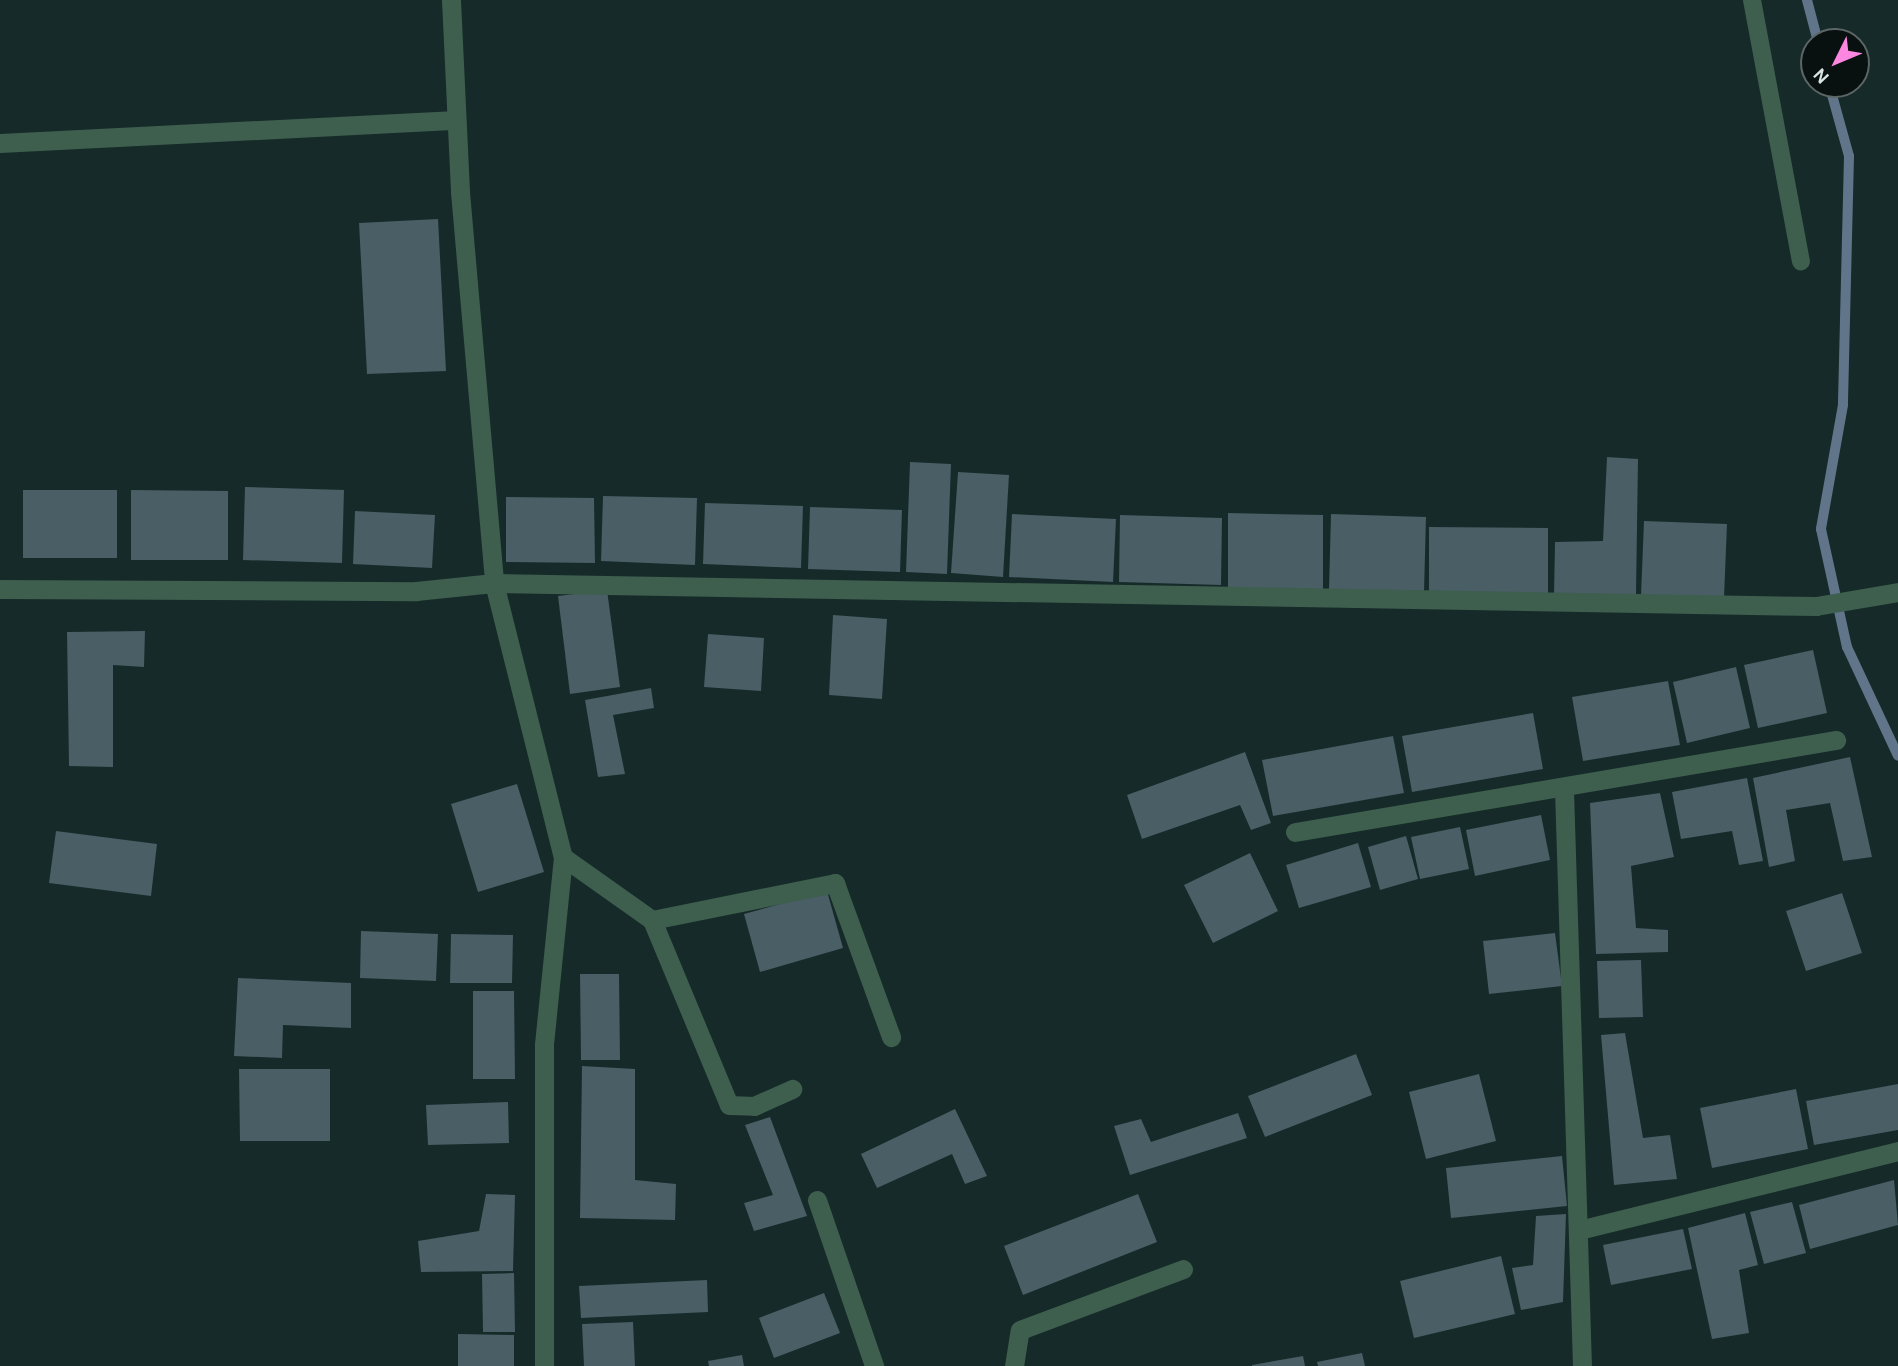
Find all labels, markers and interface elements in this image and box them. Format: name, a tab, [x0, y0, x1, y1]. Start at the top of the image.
north arrow	[1800, 28, 1870, 98]
text: N	[1808, 63, 1834, 88]

